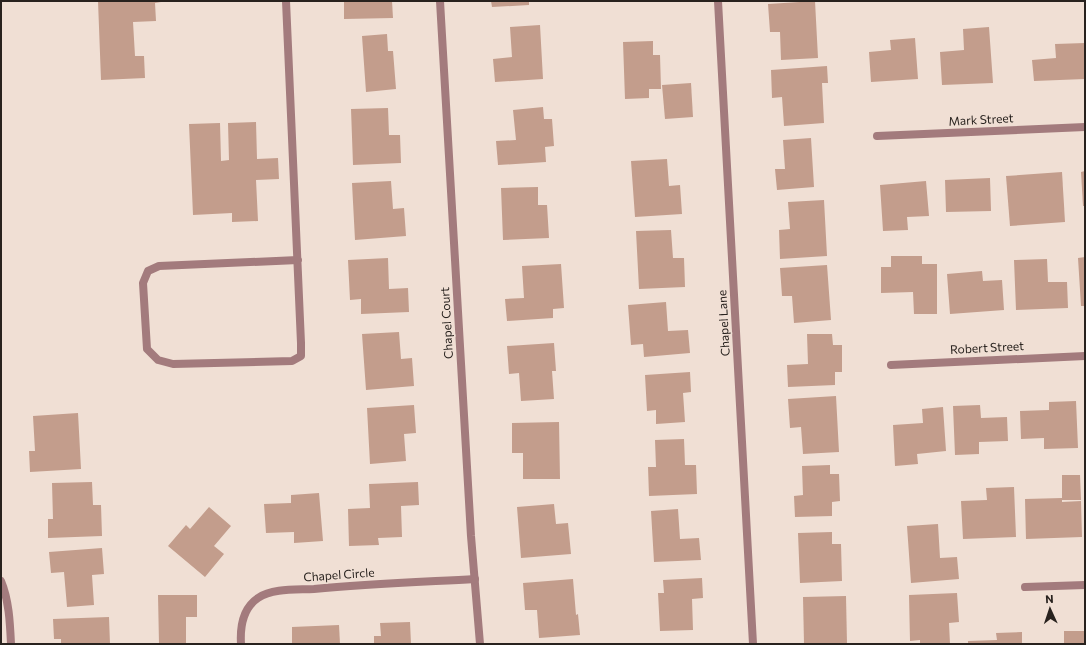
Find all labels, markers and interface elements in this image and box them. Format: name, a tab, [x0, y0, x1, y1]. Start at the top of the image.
street label: Mark Street	[948, 110, 1014, 128]
street label: Chapel Court	[437, 287, 455, 359]
street label: Chapel Lane	[714, 289, 732, 357]
street label: Robert Street	[950, 338, 1024, 356]
street label: Chapel Circle	[303, 565, 375, 583]
north arrow	[1030, 589, 1070, 629]
text: N	[1045, 592, 1054, 605]

